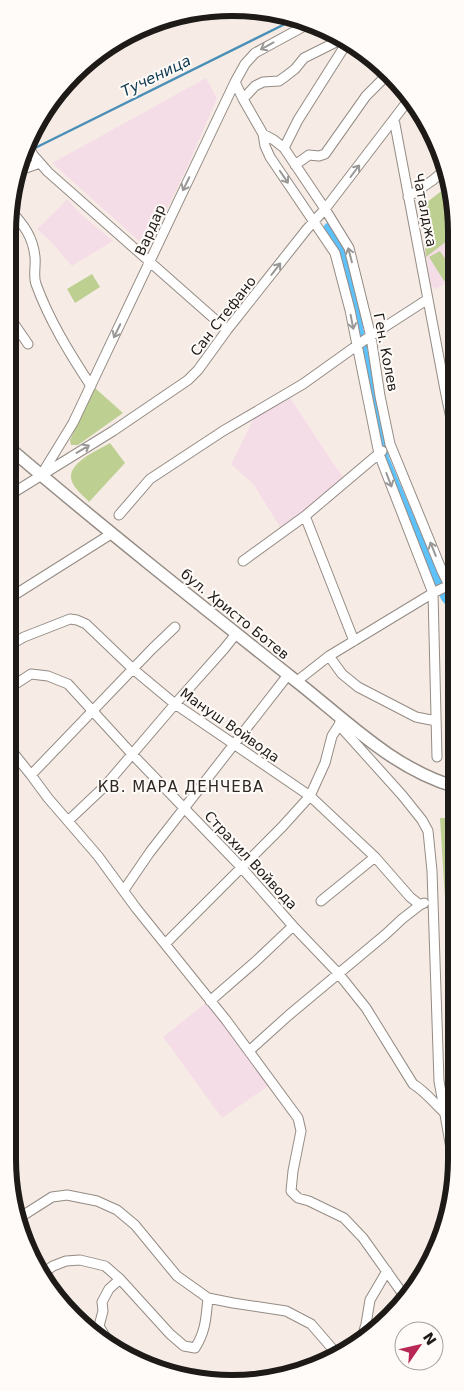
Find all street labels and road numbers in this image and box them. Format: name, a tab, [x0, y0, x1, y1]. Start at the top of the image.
street label: Чаталджа	[410, 172, 440, 248]
street label: Вардар	[132, 202, 168, 258]
street label: Сан Стефано	[187, 273, 259, 359]
street label: Ген. Колев	[371, 311, 401, 393]
street label: бул. Христо Ботев	[178, 565, 292, 663]
street label: Мануш Войвода	[177, 685, 283, 765]
street label: Страхил Войвода	[201, 808, 301, 912]

